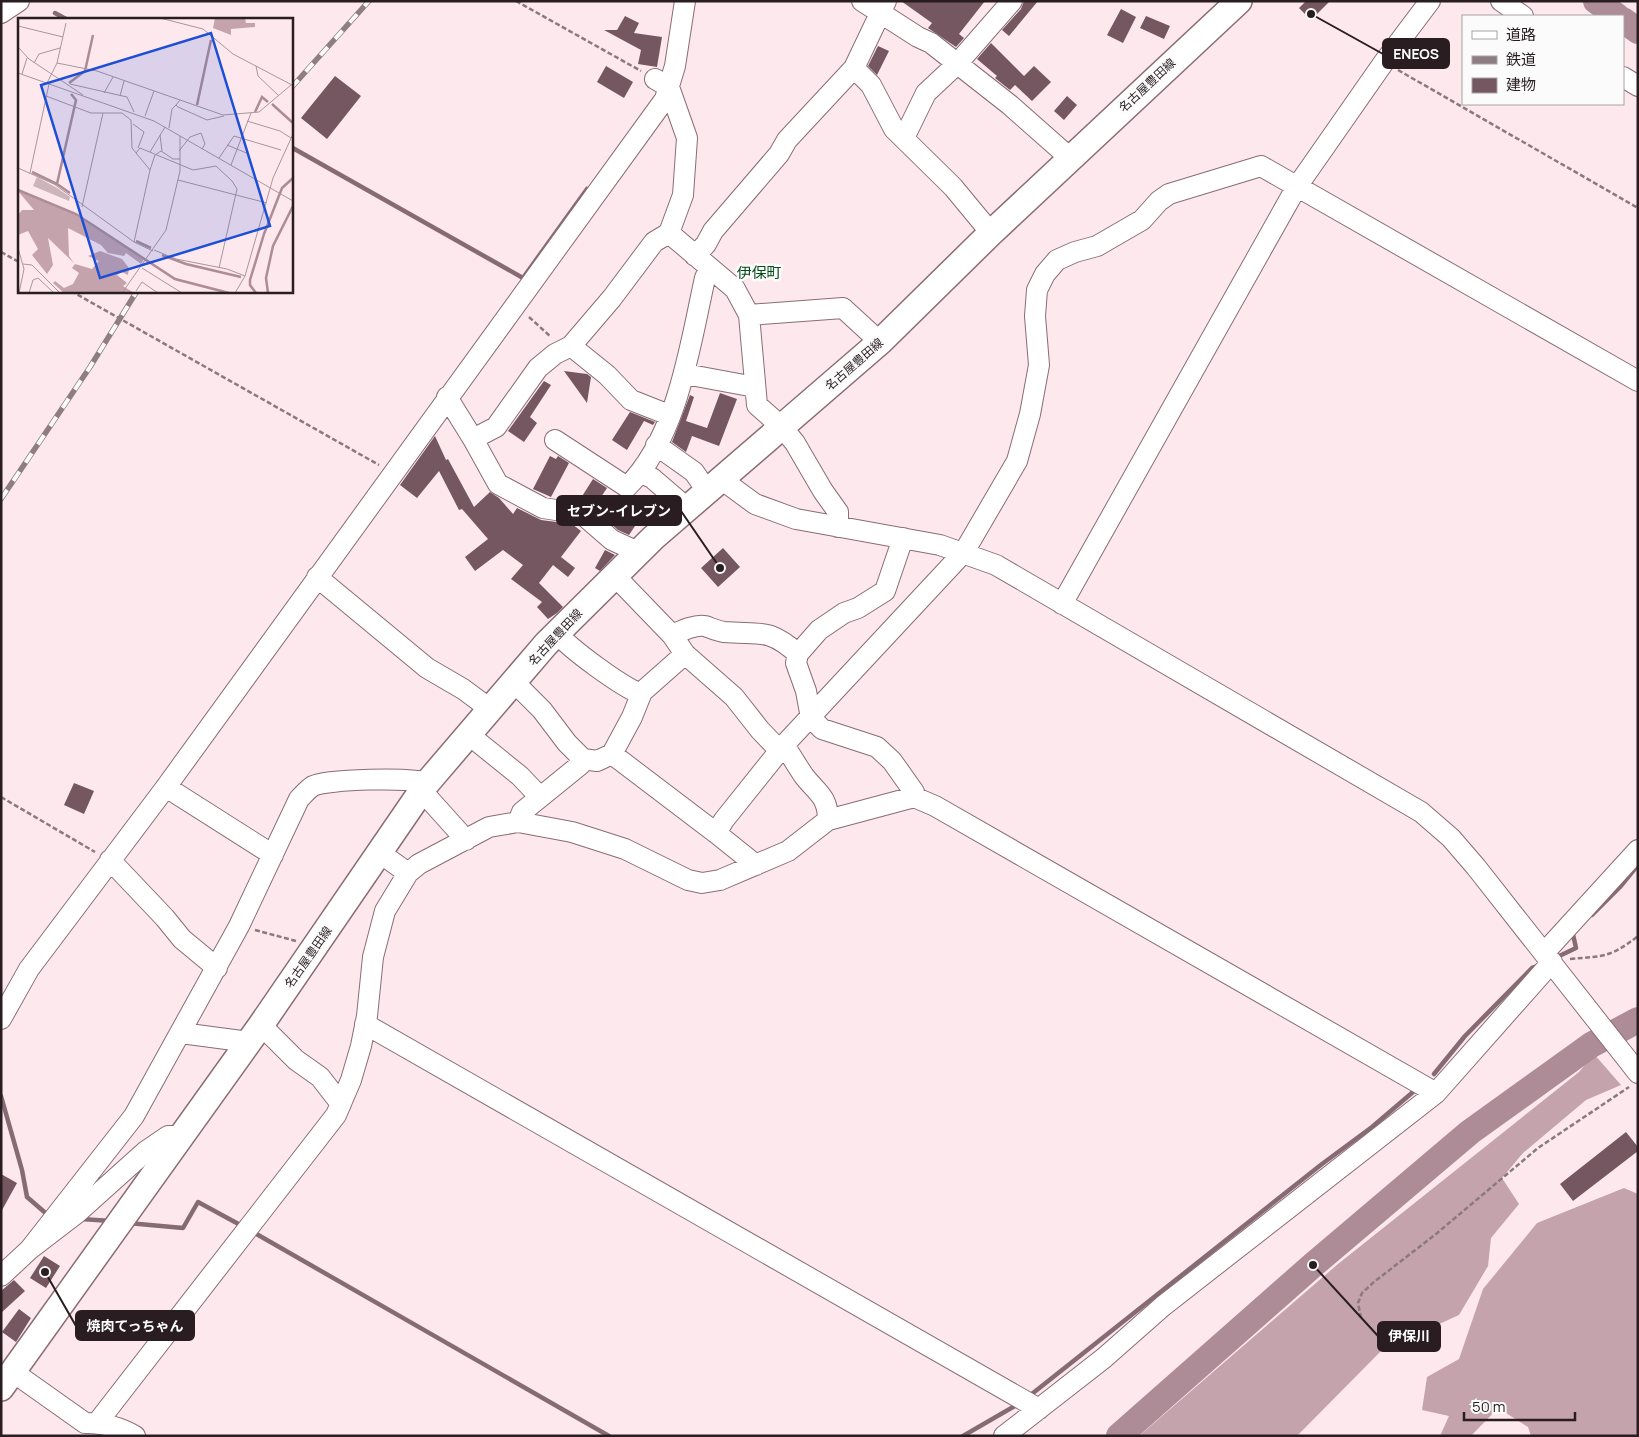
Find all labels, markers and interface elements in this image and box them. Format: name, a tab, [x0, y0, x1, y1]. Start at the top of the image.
legend	[1462, 15, 1624, 105]
inset map	[18, 18, 292, 292]
text: 道路	[1506, 24, 1536, 45]
callout: ENEOS	[1383, 39, 1449, 68]
text: ENEOS	[1393, 44, 1439, 63]
text: 鉄道	[1506, 49, 1536, 70]
street label: 名古屋豊田線	[1115, 54, 1179, 116]
text: 建物	[1506, 74, 1536, 95]
district label: 伊保町	[736, 262, 782, 283]
street label: 名古屋豊田線	[821, 334, 887, 394]
callout: セブン-イレブン	[557, 496, 681, 525]
text: セブン-イレブン	[567, 501, 671, 520]
street label: 名古屋豊田線	[524, 605, 586, 669]
street label: 名古屋豊田線	[280, 923, 336, 991]
callout: 焼肉てっちゃん	[76, 1311, 194, 1340]
text: 焼肉てっちゃん	[86, 1316, 184, 1335]
callout: 伊保川	[1378, 1322, 1440, 1351]
text: 伊保川	[1388, 1326, 1430, 1345]
scale bar	[1464, 1390, 1575, 1422]
text: 50 m	[1472, 1396, 1506, 1417]

